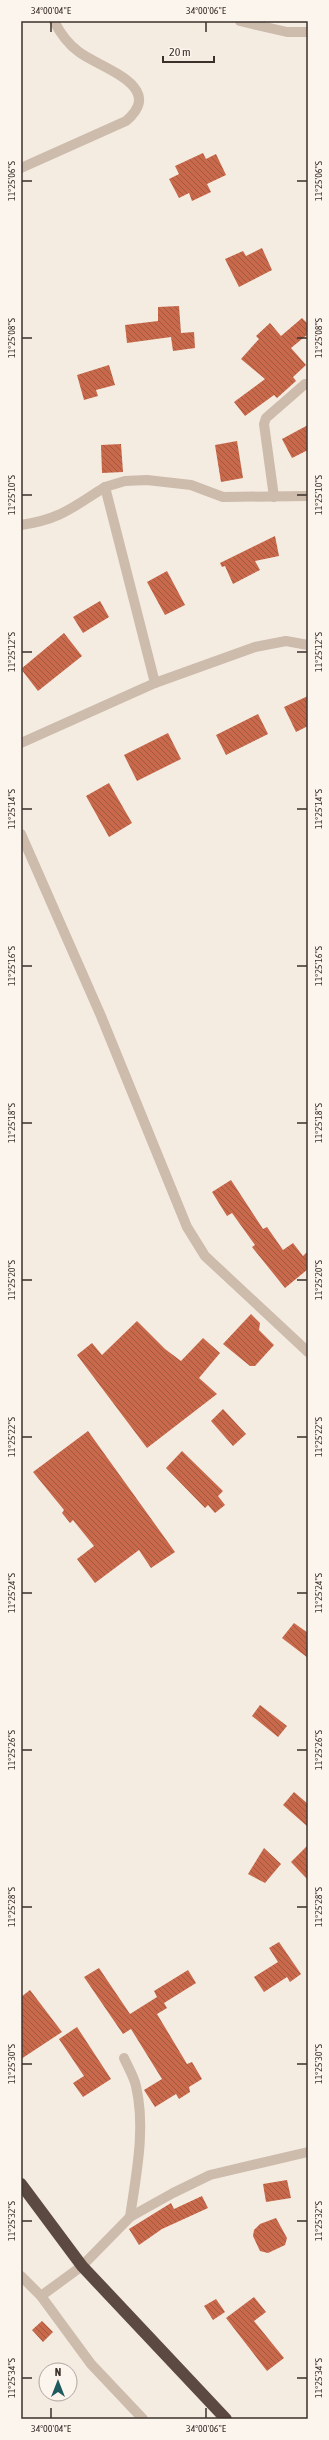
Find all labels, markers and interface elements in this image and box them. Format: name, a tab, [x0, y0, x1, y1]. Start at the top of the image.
text: 34°00'04"E	[31, 5, 72, 16]
text: 34°00'06"E	[186, 5, 227, 16]
scale bar	[163, 38, 214, 64]
text: 20 m	[169, 45, 191, 59]
text: 11°25'06"S	[6, 161, 17, 201]
text: 11°25'06"S	[313, 161, 324, 201]
text: 11°25'08"S	[6, 318, 17, 358]
text: 11°25'08"S	[313, 318, 324, 358]
text: 11°25'10"S	[6, 475, 17, 515]
text: 11°25'10"S	[313, 475, 324, 515]
text: 11°25'12"S	[6, 632, 17, 672]
text: 11°25'12"S	[313, 632, 324, 672]
text: 11°25'14"S	[6, 789, 17, 829]
text: 11°25'14"S	[313, 789, 324, 829]
text: 11°25'16"S	[6, 946, 17, 986]
text: 11°25'16"S	[313, 946, 324, 986]
text: 11°25'18"S	[6, 1103, 17, 1143]
text: 11°25'18"S	[313, 1103, 324, 1143]
text: 11°25'20"S	[6, 1260, 17, 1300]
text: 11°25'20"S	[313, 1260, 324, 1300]
text: 11°25'22"S	[6, 1417, 17, 1457]
text: 11°25'22"S	[313, 1417, 324, 1457]
text: 11°25'24"S	[6, 1573, 17, 1613]
text: 11°25'24"S	[313, 1573, 324, 1613]
text: 11°25'26"S	[6, 1730, 17, 1770]
text: 11°25'26"S	[313, 1730, 324, 1770]
text: 11°25'28"S	[6, 1887, 17, 1927]
text: 11°25'28"S	[313, 1887, 324, 1927]
text: 11°25'30"S	[6, 2044, 17, 2084]
text: 11°25'30"S	[313, 2044, 324, 2084]
text: 11°25'32"S	[6, 2201, 17, 2241]
text: 11°25'32"S	[313, 2201, 324, 2241]
text: 11°25'34"S	[6, 2358, 17, 2398]
text: 11°25'34"S	[313, 2358, 324, 2398]
north arrow	[38, 2362, 78, 2402]
text: N	[55, 2366, 61, 2378]
text: 34°00'04"E	[31, 2423, 72, 2434]
text: 34°00'06"E	[186, 2423, 227, 2434]

